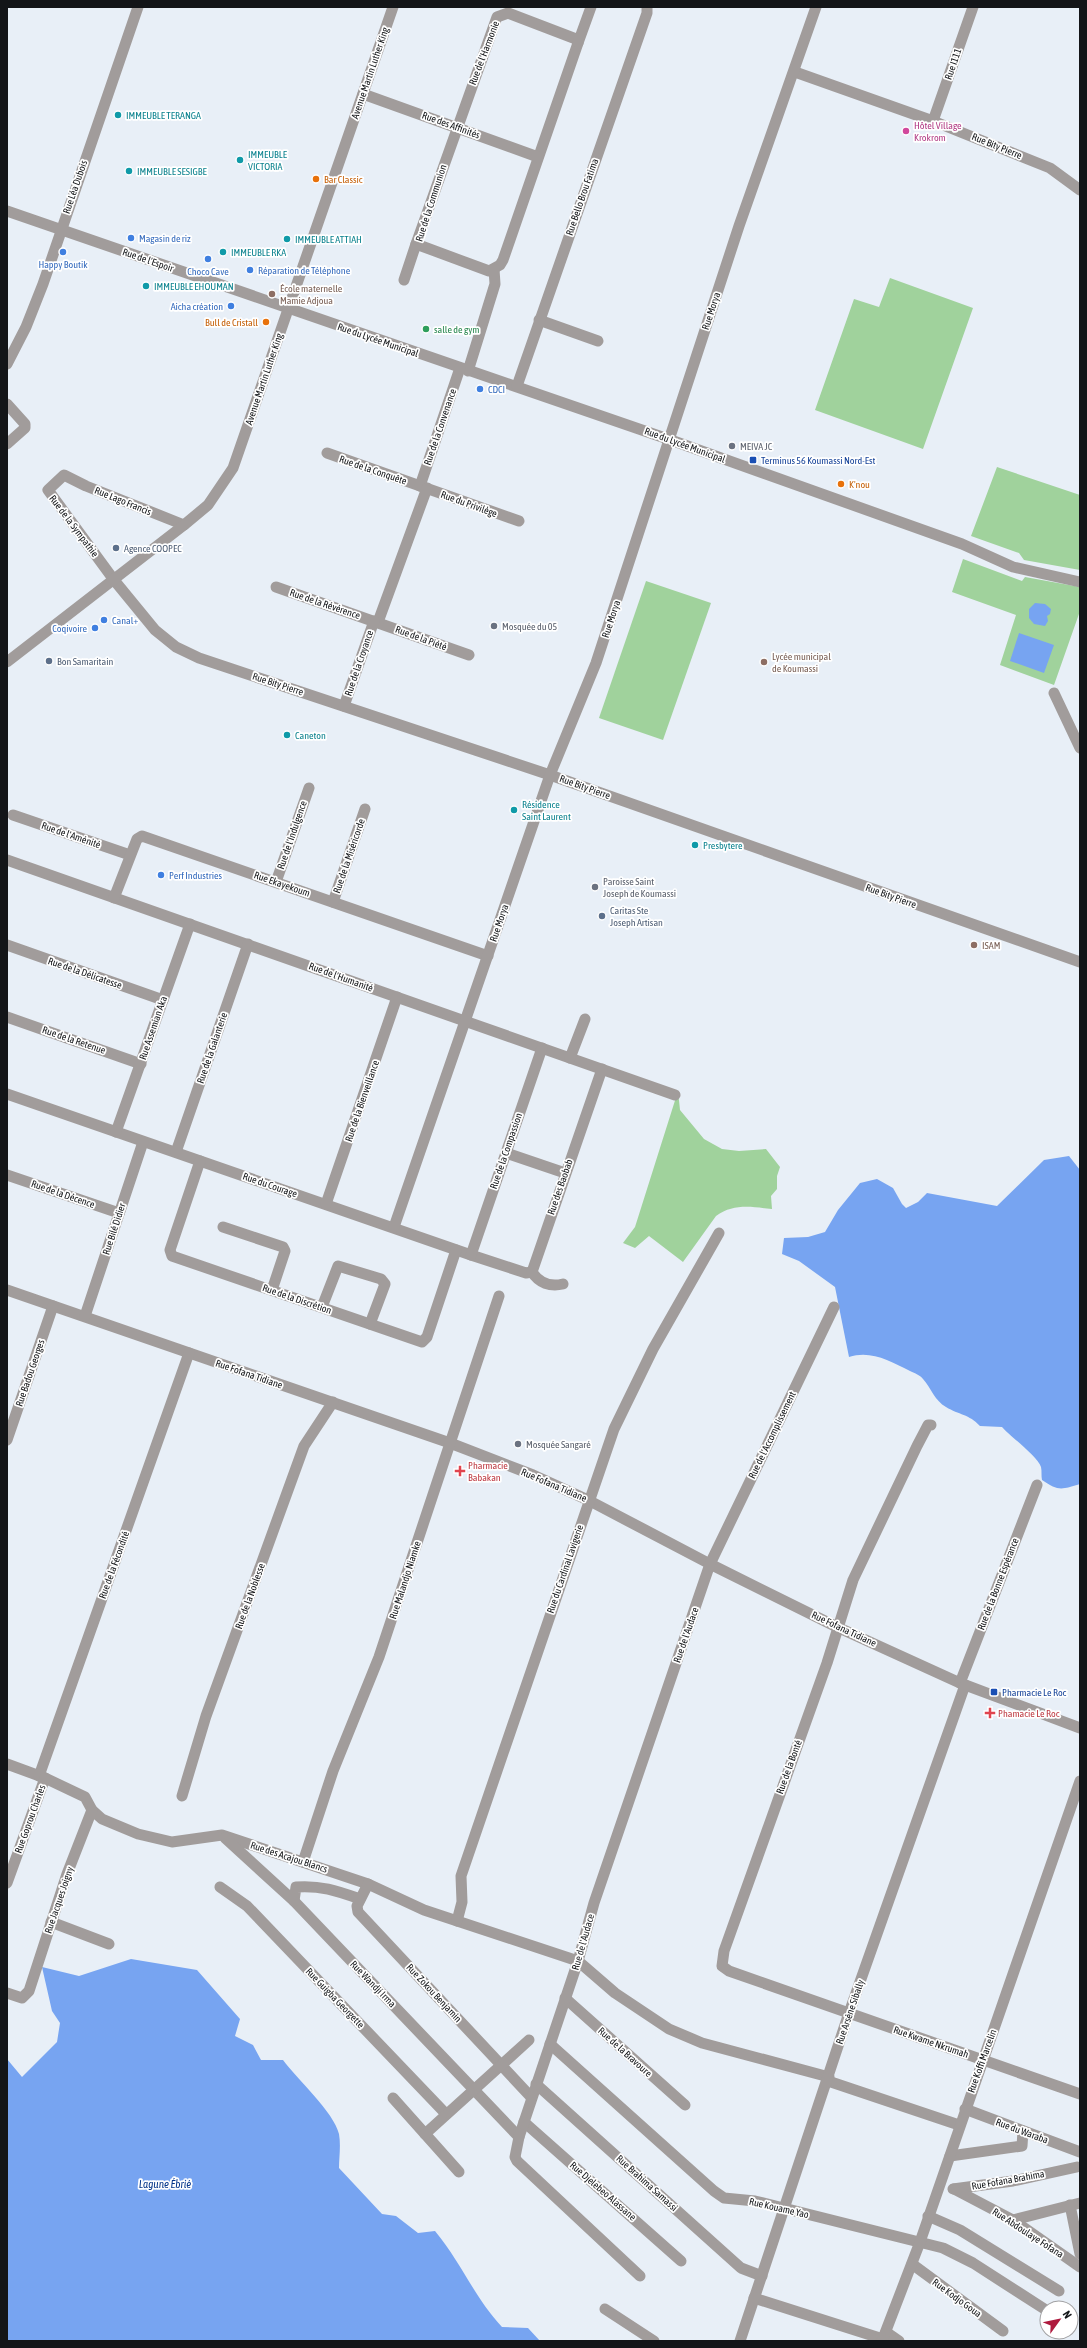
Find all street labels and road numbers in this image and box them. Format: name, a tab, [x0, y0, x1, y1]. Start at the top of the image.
street label: Rue de l'Harmonie	[467, 19, 501, 87]
street label: Avenue Martin Luther King	[349, 25, 391, 120]
street label: Rue I111	[943, 47, 964, 81]
street label: Rue des Affinités	[421, 109, 482, 141]
street label: Rue Bity Pierre	[970, 131, 1024, 161]
street label: Rue Bello Brou Fatima	[564, 157, 600, 237]
street label: Rue Léa Dubois	[61, 158, 89, 215]
street label: Rue de la Communion	[413, 163, 449, 243]
street label: Rue de l'Espoir	[121, 246, 176, 274]
street label: Rue Morya	[700, 291, 722, 331]
street label: Rue du Lycée Municipal	[336, 321, 420, 359]
street label: Avenue Martin Luther King	[243, 331, 285, 426]
street label: Rue de la Convenance	[422, 387, 458, 467]
street label: Rue du Lycée Municipal	[643, 425, 727, 465]
street label: Rue de la Conquête	[338, 453, 409, 487]
street label: Rue Lago Francis	[93, 485, 153, 518]
street label: Rue du Privilège	[439, 489, 499, 519]
street label: Rue de la Sympathie	[47, 493, 101, 559]
street label: Rue de la Révérence	[288, 587, 362, 621]
street label: Rue Morya	[600, 599, 622, 639]
street label: Rue de la Piété	[394, 624, 449, 653]
street label: Rue de la Croyance	[343, 628, 376, 697]
street label: Rue Bity Pierre	[251, 671, 305, 698]
street label: Rue Bity Pierre	[558, 773, 612, 801]
street label: Rue de l'Indulgence	[275, 799, 309, 871]
street label: Rue de la Miséricorde	[331, 817, 367, 895]
street label: Rue de l'Aménité	[40, 820, 102, 850]
street label: Rue Ekayekoum	[253, 869, 311, 899]
street label: Rue Bity Pierre	[864, 882, 918, 910]
street label: Rue Morya	[487, 903, 511, 943]
street label: Rue de la Délicatesse	[47, 955, 124, 991]
street label: Rue de l'Humanité	[307, 960, 375, 994]
street label: Rue Assemian Aka	[137, 994, 169, 1061]
street label: Rue de la Galanterie	[195, 1011, 229, 1085]
street label: Rue de la Retenue	[41, 1024, 107, 1056]
street label: Rue de la Bienveillance	[343, 1058, 381, 1143]
street label: Rue de la Compassion	[488, 1111, 524, 1191]
street label: Rue des Baobab	[545, 1157, 575, 1216]
street label: Rue du Courage	[241, 1171, 299, 1200]
street label: Rue de la Décence	[30, 1178, 97, 1210]
street label: Rue Bilé Didier	[100, 1201, 128, 1256]
street label: Rue de la Discrétion	[261, 1282, 333, 1316]
street label: Rue Badou Georges	[13, 1338, 47, 1408]
street label: Rue Fofana Tidiane	[214, 1357, 284, 1391]
street label: Rue de l'Accomplissement	[746, 1390, 798, 1480]
street label: Rue Fofana Tidiane	[520, 1466, 589, 1504]
street label: Rue du Cardinal Lavigerie	[545, 1523, 585, 1615]
street label: Rue de la Fécondité	[97, 1529, 131, 1600]
street label: Rue de la Bonne Espérance	[975, 1536, 1021, 1632]
street label: Rue Malandjo Niamke	[387, 1539, 423, 1620]
street label: Rue de la Noblesse	[233, 1561, 267, 1630]
street label: Rue de l'Audace	[671, 1605, 701, 1664]
street label: Rue Fofana Tidiane	[810, 1609, 879, 1649]
street label: Rue de la Bonté	[774, 1738, 804, 1796]
street label: Rue Goprou Charles	[13, 1783, 48, 1855]
street label: Rue des Acajou Blancs	[249, 1839, 329, 1875]
street label: Rue Jacques Joigny	[42, 1865, 76, 1935]
street label: Rue de l'Audace	[570, 1912, 596, 1971]
street label: Rue Wandji Irma	[348, 1959, 398, 2010]
street label: Rue Zokou Benjamin	[404, 1962, 464, 2024]
street label: Rue Guigba Georgette	[304, 1966, 367, 2031]
street label: Rue Arsène Sibally	[834, 1978, 866, 2046]
street label: Rue Kwame Nkrumah	[892, 2024, 970, 2060]
street label: Rue de la Bravoure	[596, 2025, 654, 2079]
street label: Rue Koffi Marcelin	[965, 2028, 999, 2094]
street label: Rue du Waraba	[994, 2116, 1050, 2146]
street label: Rue Brahima Samassi	[614, 2153, 680, 2213]
street label: Rue Djelebeo Alassane	[568, 2159, 639, 2223]
street label: Rue Fofana Brahima	[971, 2168, 1046, 2192]
street label: Rue Kouame Yao	[748, 2196, 810, 2220]
street label: Rue Abdoulaye Fofana	[990, 2206, 1066, 2260]
street label: Rue Kodjo Goua	[930, 2277, 984, 2320]

